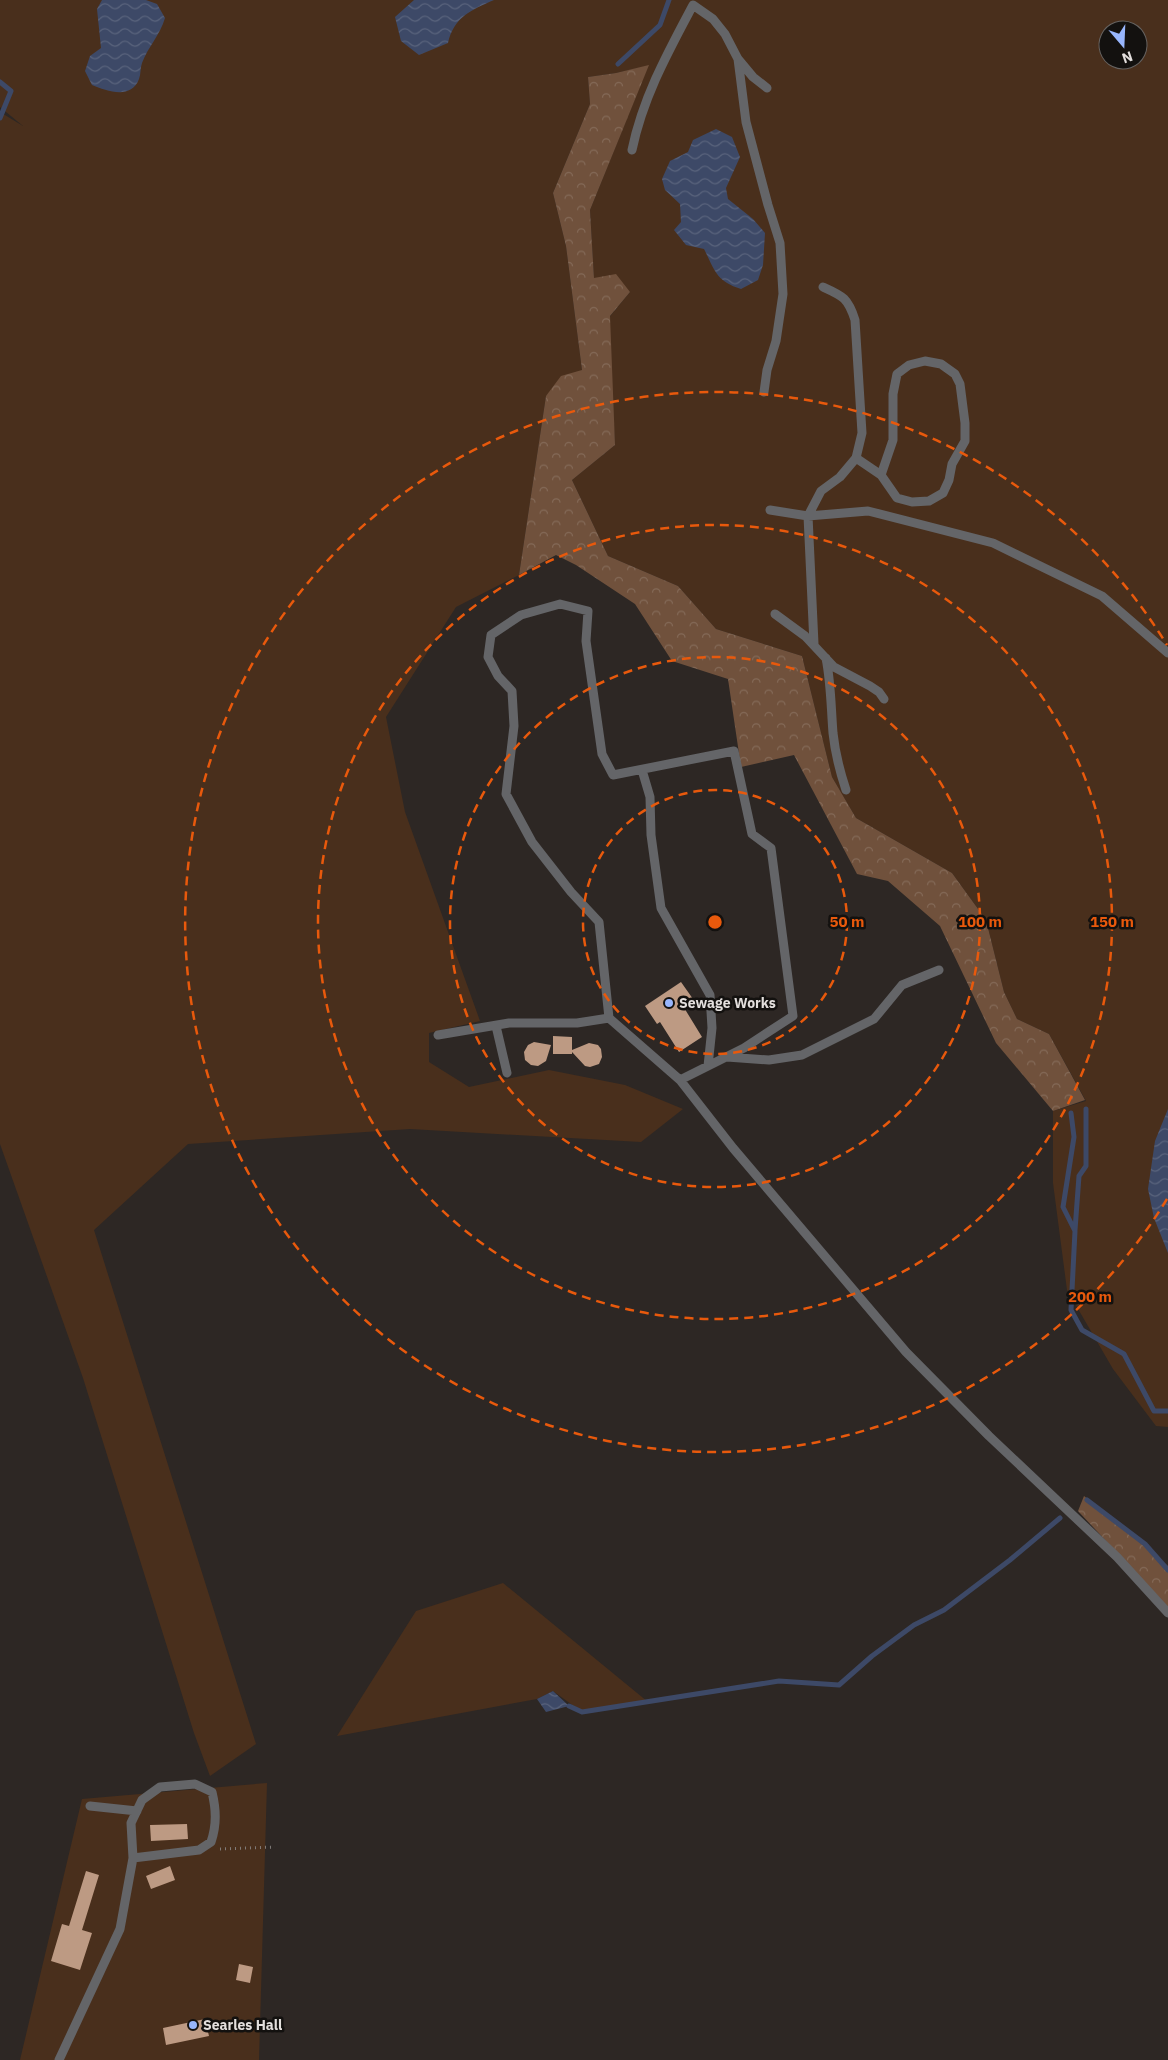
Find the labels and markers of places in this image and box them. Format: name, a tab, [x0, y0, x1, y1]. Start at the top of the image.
centre of rings	[706, 913, 724, 931]
place label: Sewage Works	[679, 994, 776, 1012]
marker: Sewage Works	[663, 997, 675, 1009]
place label: Searles Hall	[203, 2016, 282, 2034]
marker: Searles Hall	[187, 2019, 199, 2031]

